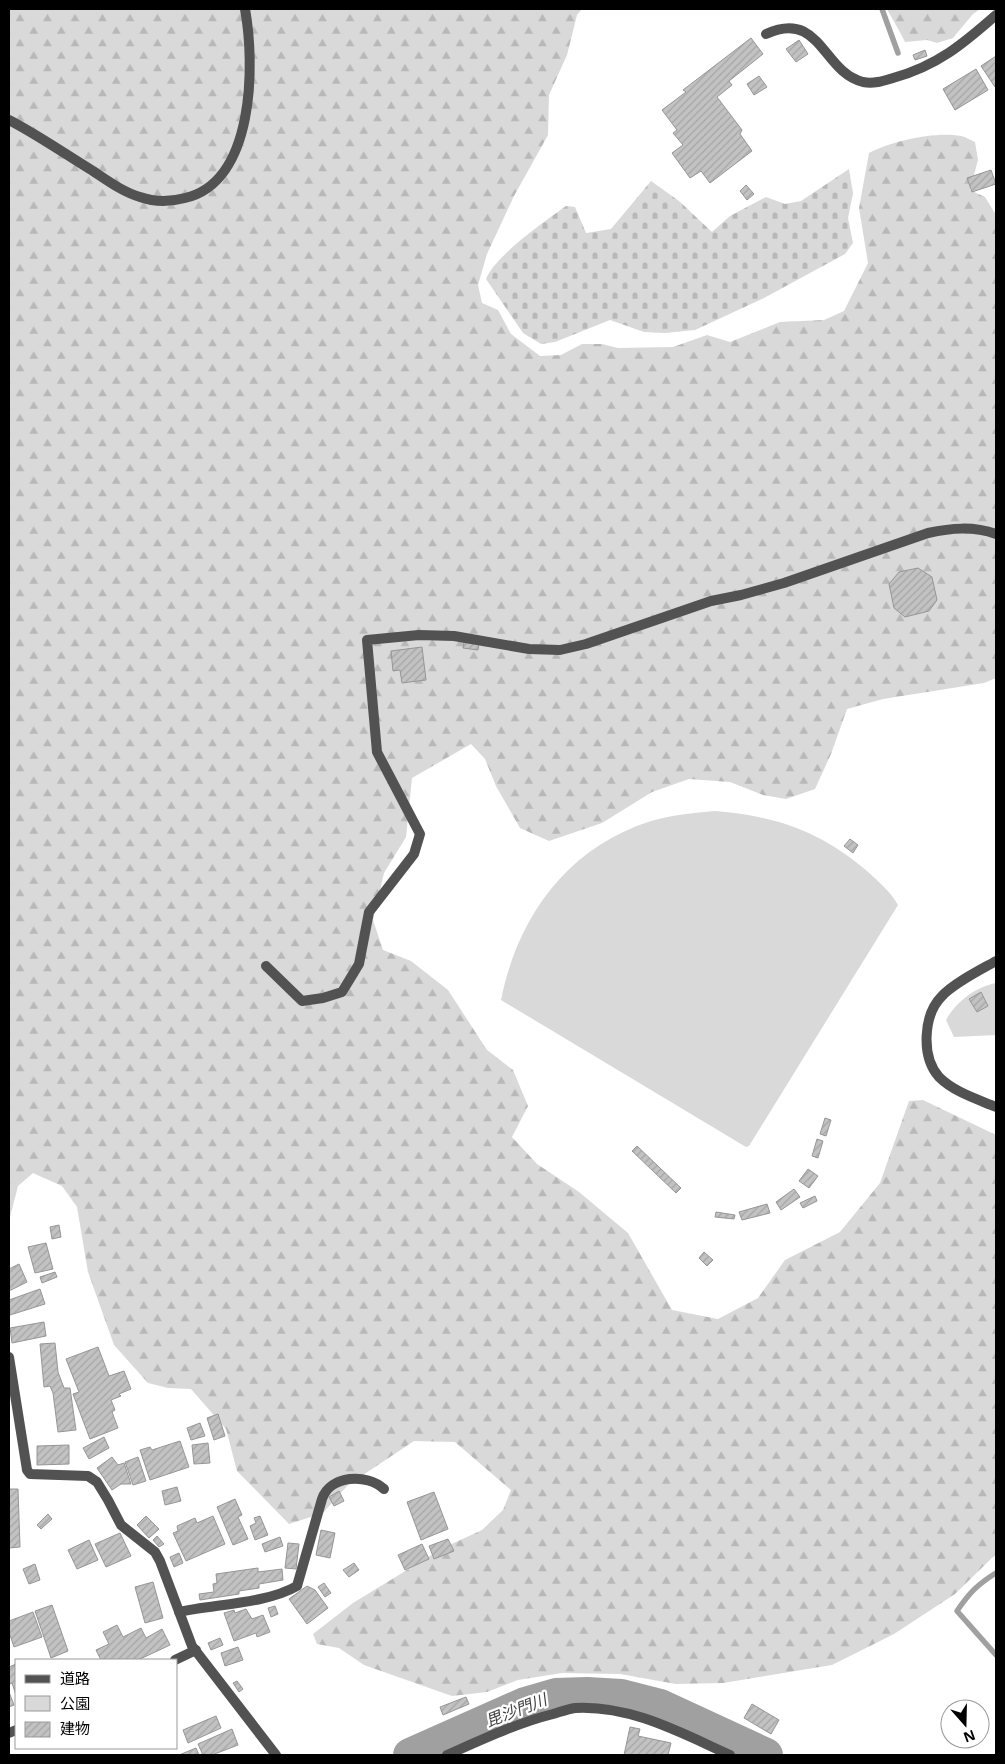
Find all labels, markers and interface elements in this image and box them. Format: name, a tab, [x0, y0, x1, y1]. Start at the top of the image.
legend	[15, 1659, 178, 1749]
text: 道路	[60, 1668, 90, 1688]
water label: 毘沙門川	[482, 1688, 552, 1732]
text: 公園	[60, 1693, 90, 1713]
north arrow	[940, 1699, 990, 1749]
text: 建物	[60, 1718, 90, 1738]
text: N	[961, 1726, 978, 1748]

